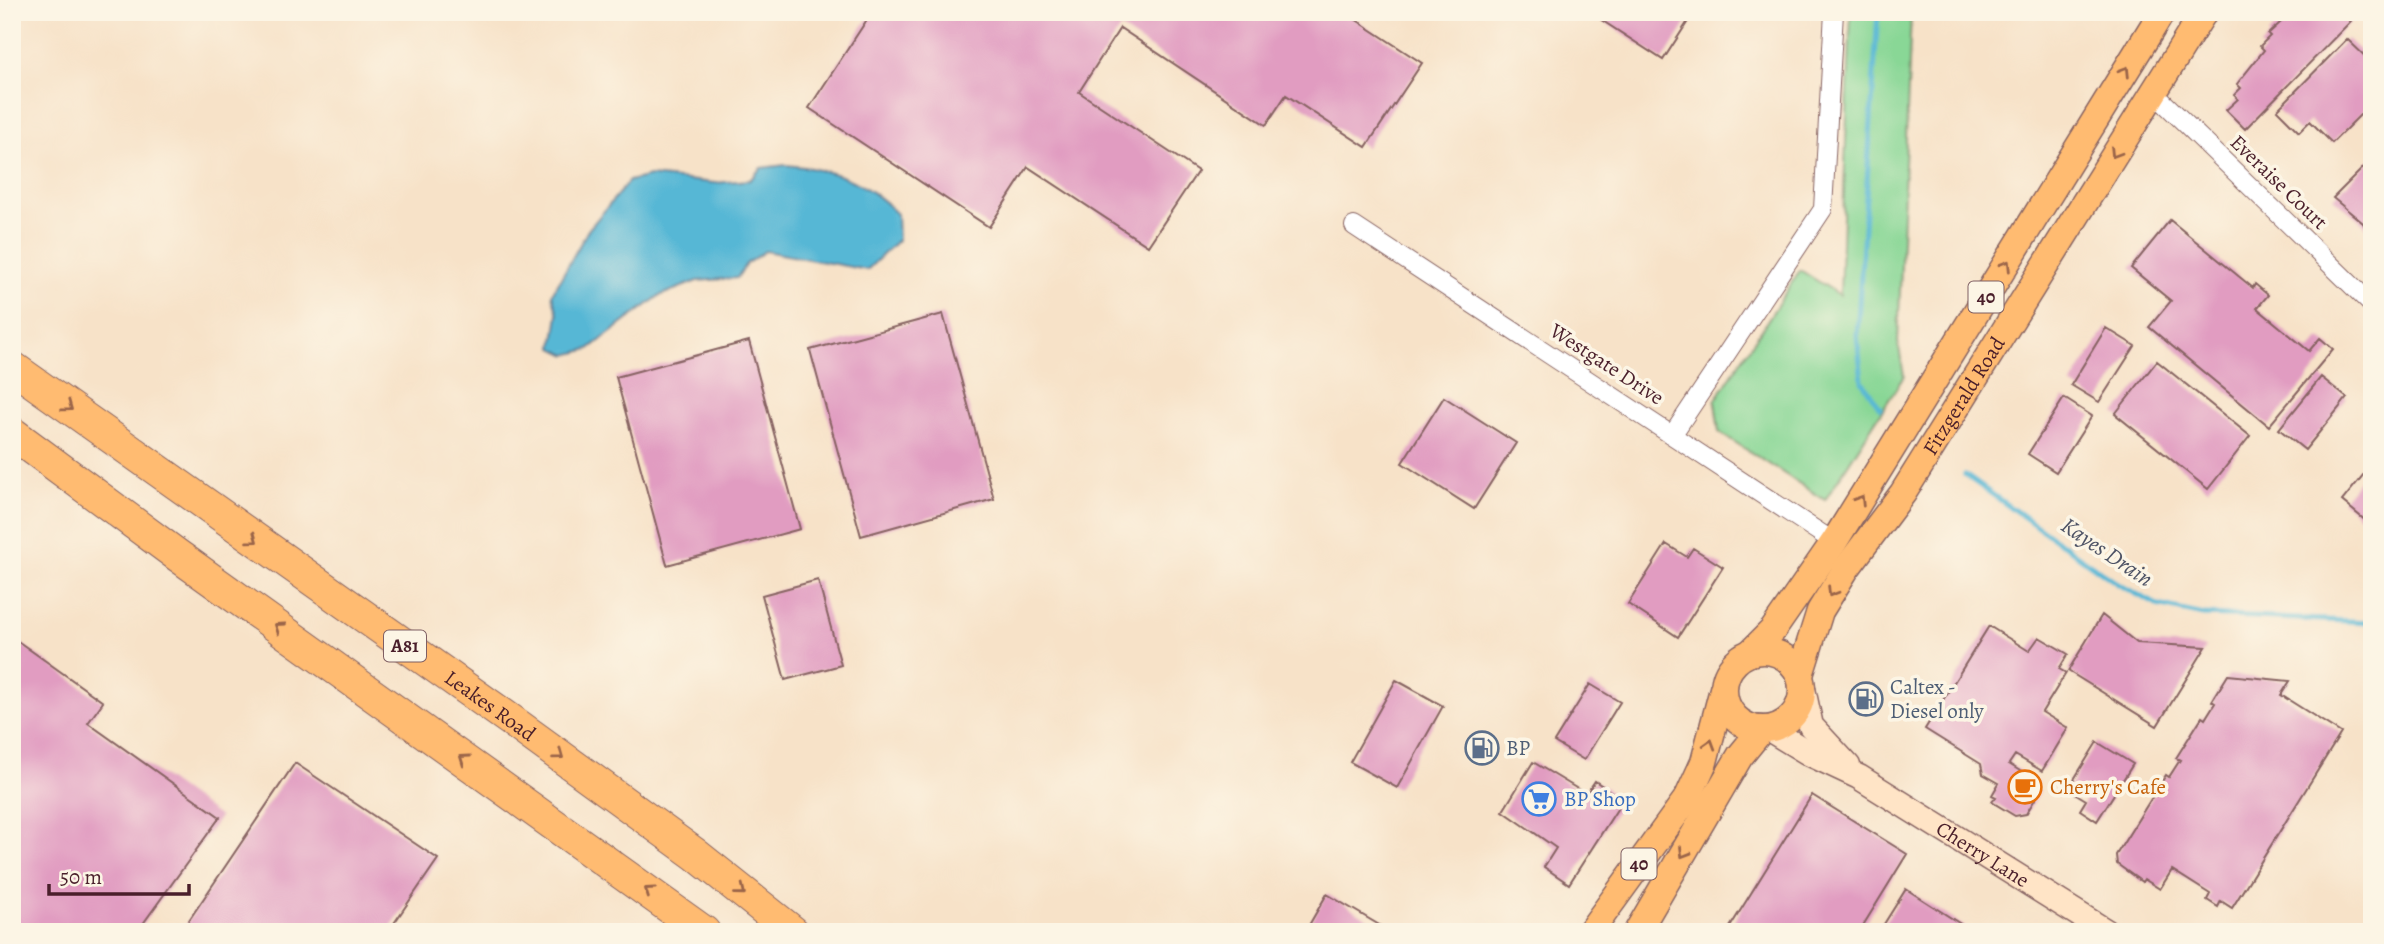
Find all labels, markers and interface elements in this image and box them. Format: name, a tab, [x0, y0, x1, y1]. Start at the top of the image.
one-way arrow	[2117, 66, 2130, 79]
street label: Everaise Court	[2224, 128, 2334, 236]
one-way arrow	[2111, 145, 2124, 158]
one-way arrow	[1997, 259, 2010, 272]
road number: 40	[1968, 282, 2004, 312]
street label: Westgate Drive	[1544, 316, 1669, 411]
street label: Fitzgerald Road	[1916, 331, 2012, 460]
one-way arrow	[60, 399, 73, 411]
one-way arrow	[1852, 494, 1865, 507]
water label: Kayes Drain	[2055, 510, 2159, 594]
one-way arrow	[245, 531, 258, 543]
one-way arrow	[1827, 584, 1840, 597]
one-way arrow	[274, 623, 287, 635]
road number: A81	[384, 631, 426, 662]
street label: Leakes Road	[439, 664, 542, 748]
place label: Caltex - Diesel only	[1890, 673, 1984, 725]
fuel station icon: Caltex - Diesel only	[1847, 680, 1885, 718]
fuel station icon: BP	[1463, 729, 1501, 767]
place label: BP	[1506, 734, 1531, 762]
one-way arrow	[1701, 739, 1716, 751]
one-way arrow	[551, 747, 564, 759]
one-way arrow	[459, 755, 472, 767]
cafe icon: Cherry's Cafe	[2006, 768, 2044, 806]
place label: Cherry's Cafe	[2050, 773, 2166, 801]
supermarket icon: BP Shop	[1520, 780, 1558, 818]
place label: BP Shop	[1564, 785, 1636, 813]
street label: Cherry Lane	[1931, 815, 2035, 894]
one-way arrow	[1679, 846, 1692, 859]
road number: 40	[1622, 848, 1656, 880]
scale bar	[49, 853, 189, 897]
text: 50 m	[60, 863, 102, 891]
one-way arrow	[734, 882, 746, 895]
one-way arrow	[644, 887, 657, 899]

